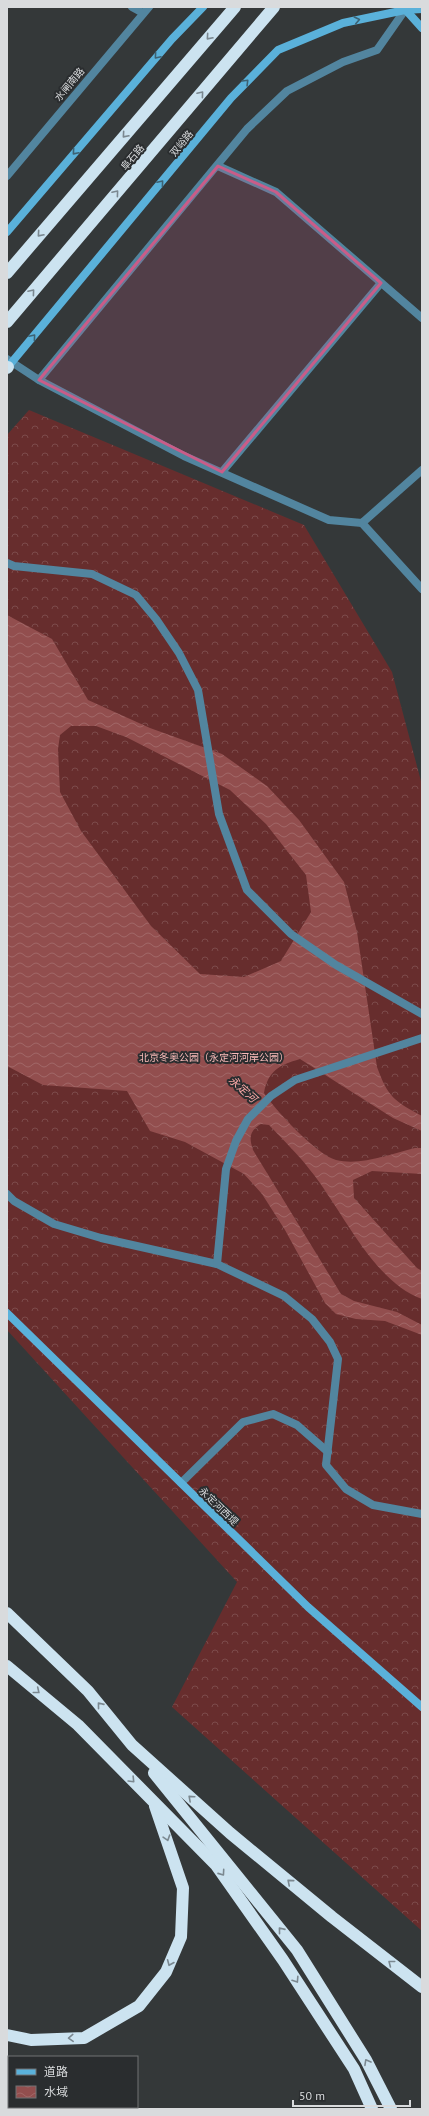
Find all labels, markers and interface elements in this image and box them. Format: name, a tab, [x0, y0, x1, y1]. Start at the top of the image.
one-way arrow	[354, 16, 360, 24]
one-way arrow	[207, 32, 214, 39]
one-way arrow	[155, 51, 162, 59]
street label: 水闸南路	[52, 65, 87, 104]
one-way arrow	[241, 79, 249, 87]
one-way arrow	[196, 92, 203, 99]
street label: 双峪路	[167, 128, 196, 159]
one-way arrow	[122, 131, 129, 138]
street label: 阜石路	[118, 142, 147, 173]
one-way arrow	[73, 148, 80, 155]
one-way arrow	[156, 181, 163, 188]
one-way arrow	[112, 191, 119, 198]
one-way arrow	[37, 229, 45, 237]
one-way arrow	[28, 290, 35, 297]
one-way arrow	[28, 335, 35, 342]
park label: 北京冬奥公园（永定河河岸公园）	[139, 1051, 289, 1064]
water label: 永定河	[226, 1073, 261, 1107]
street label: 永定河西堤	[196, 1484, 241, 1528]
one-way arrow	[33, 1687, 40, 1694]
one-way arrow	[97, 1703, 104, 1710]
one-way arrow	[127, 1775, 135, 1783]
one-way arrow	[188, 1795, 196, 1802]
one-way arrow	[162, 1834, 170, 1841]
one-way arrow	[217, 1869, 224, 1876]
one-way arrow	[287, 1879, 294, 1886]
one-way arrow	[279, 1927, 286, 1934]
one-way arrow	[167, 1958, 175, 1966]
one-way arrow	[389, 1961, 396, 1968]
one-way arrow	[292, 1976, 299, 1983]
one-way arrow	[68, 2034, 74, 2042]
legend	[8, 2056, 138, 2108]
one-way arrow	[365, 2059, 372, 2066]
text: 道路	[44, 2064, 68, 2079]
scale bar	[293, 2082, 410, 2108]
text: 水域	[44, 2084, 68, 2099]
text: 50 m	[299, 2088, 325, 2103]

